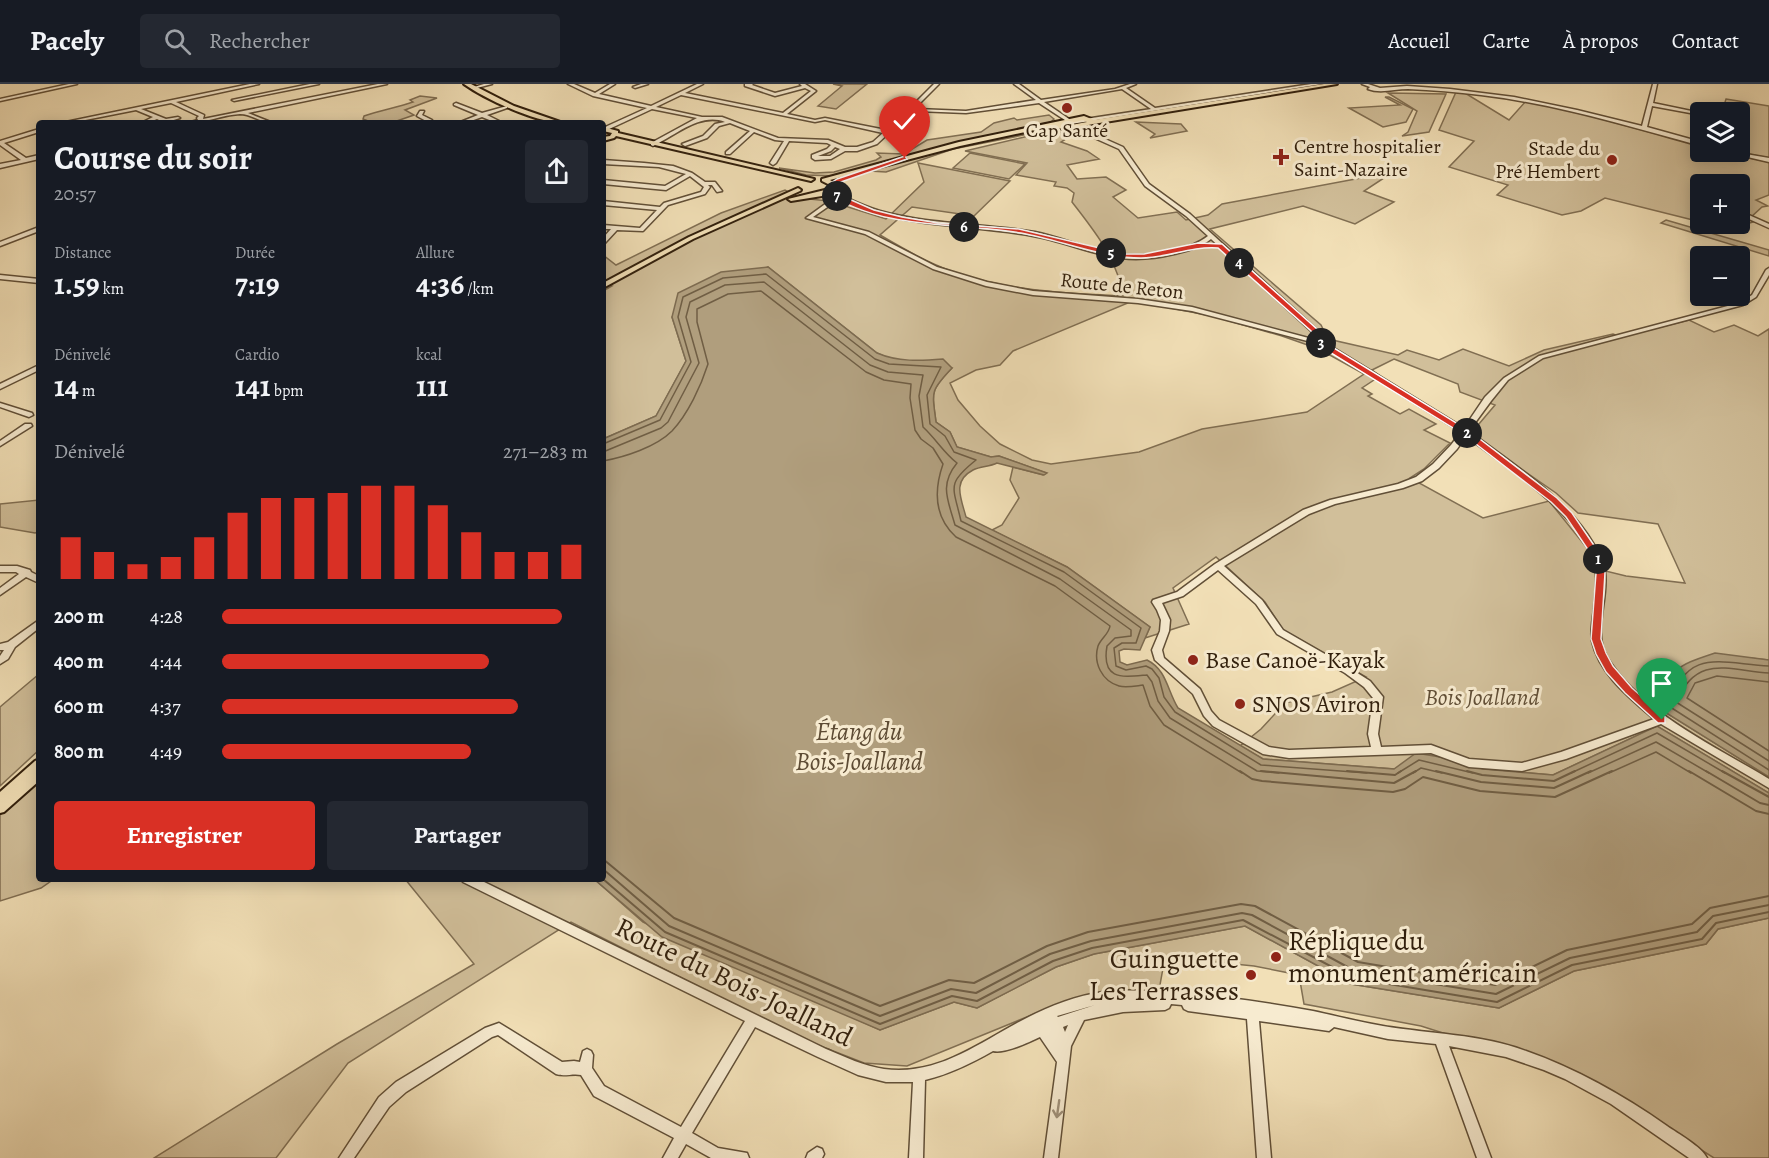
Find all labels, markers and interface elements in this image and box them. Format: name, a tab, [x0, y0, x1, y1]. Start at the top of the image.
search box	[140, 14, 560, 68]
text: Pacely	[30, 22, 104, 60]
icon: search	[161, 25, 194, 58]
text: Rechercher	[209, 26, 310, 56]
text: Accueil	[1388, 27, 1450, 55]
text: Carte	[1483, 27, 1530, 55]
text: À propos	[1563, 27, 1639, 55]
text: Contact	[1672, 27, 1739, 55]
pin	[879, 96, 930, 158]
marker: Cap Santé	[1060, 101, 1074, 115]
map controls	[1690, 102, 1750, 306]
button: layers	[1690, 102, 1750, 162]
icon: check	[888, 105, 921, 138]
place label: Cap Santé	[1026, 117, 1108, 144]
place label: Centre hospitalier Saint-Nazaire	[1294, 133, 1441, 183]
text: Course du soir	[54, 135, 252, 180]
place label: Stade du Pré Hembert	[1495, 135, 1600, 185]
button: share	[525, 140, 588, 203]
marker: Centre hospitalier Saint-Nazaire	[1272, 148, 1290, 166]
marker: Stade du Pré Hembert	[1605, 153, 1619, 167]
button: +	[1690, 174, 1750, 234]
text: 20:57	[54, 180, 96, 207]
pin: 7	[822, 181, 852, 211]
text: 7	[834, 185, 840, 207]
pin: 6	[949, 212, 979, 242]
text: 6	[960, 216, 968, 238]
pin: 5	[1096, 238, 1126, 268]
text: Distance	[54, 242, 111, 264]
text: Durée	[235, 242, 275, 264]
text: Allure	[416, 242, 455, 264]
text: 5	[1108, 242, 1114, 264]
button: −	[1690, 246, 1750, 306]
pin: 4	[1224, 248, 1254, 278]
text: 4	[1235, 252, 1243, 274]
text: 1.59	[54, 264, 100, 304]
text: 7:19	[235, 264, 280, 304]
text: 4:36	[416, 264, 464, 304]
street label: Route de Reton	[1059, 266, 1185, 306]
text: km	[100, 278, 124, 300]
text: /km	[464, 278, 494, 300]
pin: 3	[1306, 328, 1336, 358]
text: 3	[1318, 332, 1324, 354]
text: Dénivelé	[54, 344, 111, 366]
text: Cardio	[235, 344, 280, 366]
text: kcal	[416, 344, 442, 366]
text: 14	[54, 366, 79, 406]
text: 141	[235, 366, 271, 406]
text: 111	[416, 366, 448, 406]
text: m	[79, 380, 95, 402]
text: bpm	[271, 380, 304, 402]
pin: 2	[1452, 418, 1482, 448]
text: 2	[1463, 422, 1471, 444]
text: Dénivelé	[54, 438, 125, 465]
text: 271–283 m	[503, 438, 588, 465]
pin: 1	[1583, 544, 1613, 574]
text: 1	[1595, 548, 1601, 570]
text: 200 m	[54, 603, 104, 630]
text: 4:28	[150, 603, 183, 630]
place label: Base Canoë-Kayak	[1205, 644, 1385, 676]
text: 400 m	[54, 648, 104, 675]
text: 4:44	[150, 648, 182, 675]
marker: Base Canoë-Kayak	[1186, 653, 1200, 667]
pin	[1636, 658, 1687, 720]
icon: arrive	[1645, 667, 1678, 700]
park label: Bois Joalland	[1424, 681, 1540, 713]
place label: SNOS Aviron	[1252, 688, 1381, 720]
text: 600 m	[54, 693, 104, 720]
text: 4:37	[150, 693, 181, 720]
marker: SNOS Aviron	[1233, 697, 1247, 711]
water label: Étang du Bois-Joalland	[795, 714, 923, 779]
text: 800 m	[54, 738, 104, 765]
text: 4:49	[150, 738, 182, 765]
button: Enregistrer	[54, 801, 315, 870]
button: Partager	[327, 801, 588, 870]
street label: Route du Bois-Joalland	[609, 908, 860, 1056]
place label: Réplique du monument américain	[1288, 922, 1537, 992]
place label: Guinguette Les Terrasses	[1089, 940, 1239, 1010]
marker: Réplique du monument américain	[1269, 950, 1283, 964]
marker: Guinguette Les Terrasses	[1244, 968, 1258, 982]
one-way arrow	[1053, 1098, 1064, 1118]

